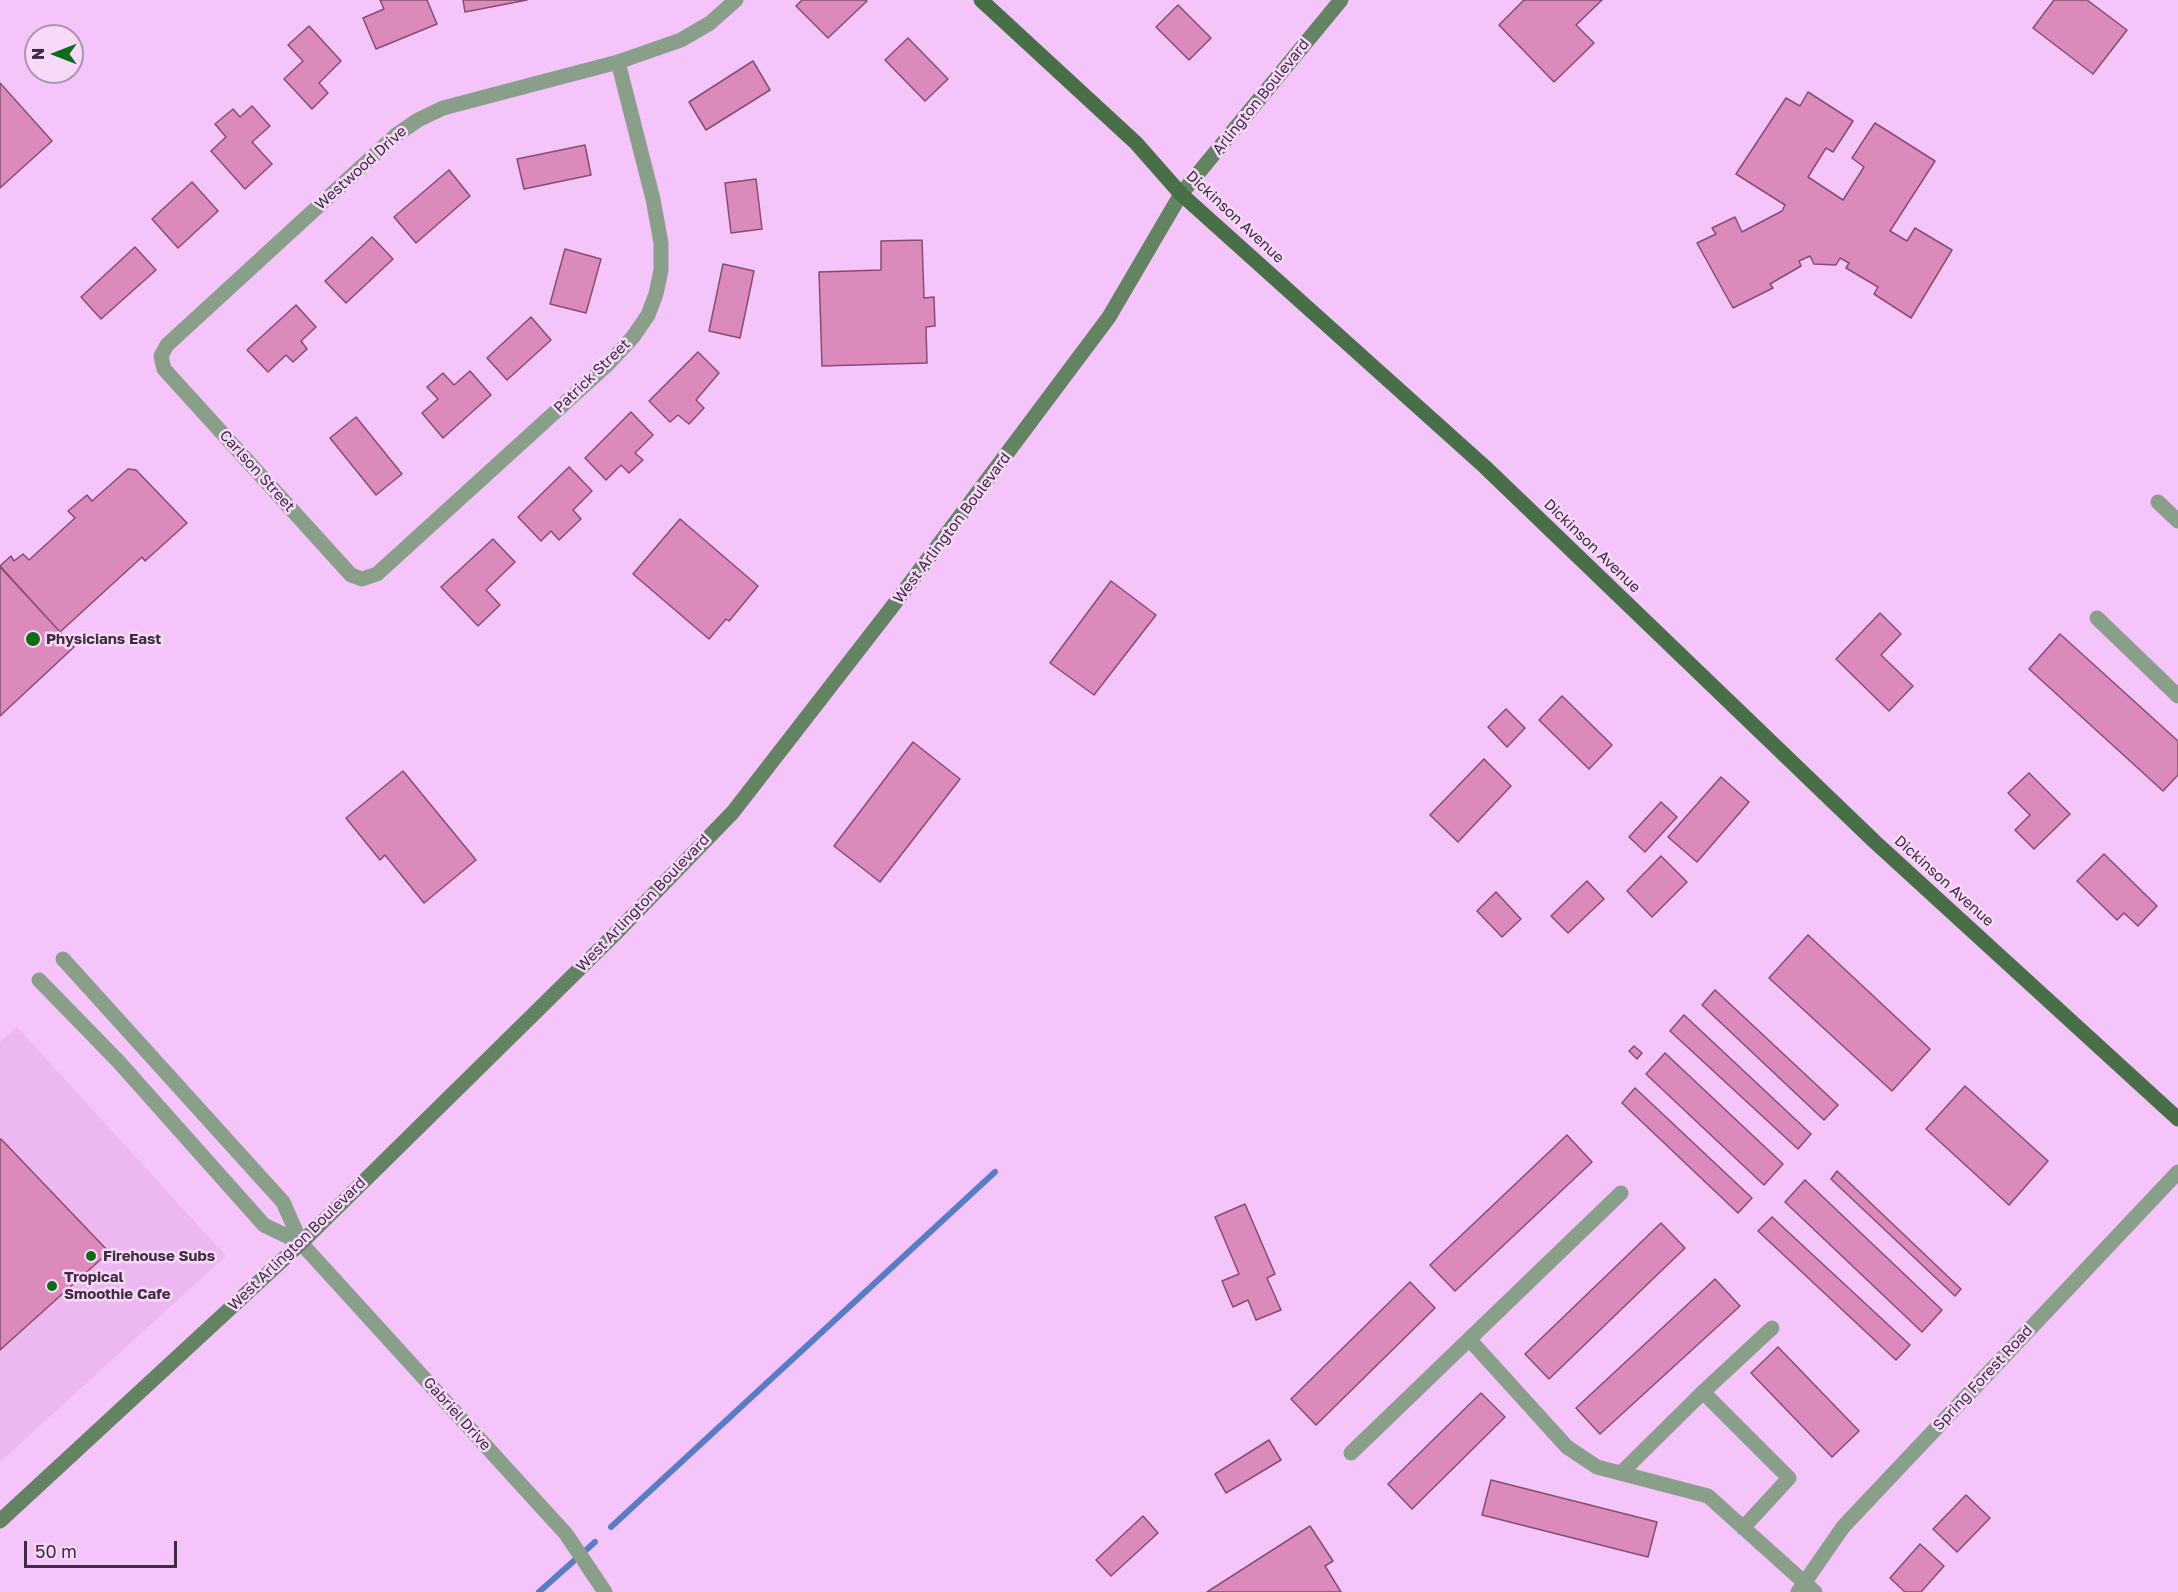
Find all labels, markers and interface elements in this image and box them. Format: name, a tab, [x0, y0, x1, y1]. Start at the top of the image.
north arrow	[24, 24, 84, 84]
street label: Arlington Boulevard	[1209, 36, 1313, 158]
text: N	[28, 48, 48, 60]
street label: Westwood Drive	[312, 122, 410, 214]
street label: Dickinson Avenue	[1182, 167, 1288, 267]
street label: Patrick Street	[550, 335, 634, 417]
street label: Carlson Street	[216, 426, 298, 516]
street label: West Arlington Boulevard	[889, 449, 1015, 607]
street label: Dickinson Avenue	[1540, 495, 1644, 597]
marker: Physicians East	[24, 630, 42, 648]
place label: Physicians East	[46, 630, 161, 648]
street label: West Arlington Boulevard	[573, 831, 713, 975]
street label: Dickinson Avenue	[1891, 832, 1997, 930]
street label: West Arlington Boulevard	[225, 1174, 369, 1314]
place label: Firehouse Subs	[103, 1247, 215, 1265]
marker: Firehouse Subs	[84, 1249, 98, 1263]
place label: Tropical Smoothie Cafe	[64, 1268, 170, 1303]
marker: Tropical Smoothie Cafe	[45, 1279, 59, 1293]
street label: Spring Forest Road	[1930, 1322, 2036, 1434]
street label: Gabriel Drive	[419, 1374, 495, 1454]
scale bar	[27, 1529, 180, 1567]
text: 50 m	[35, 1540, 77, 1562]

